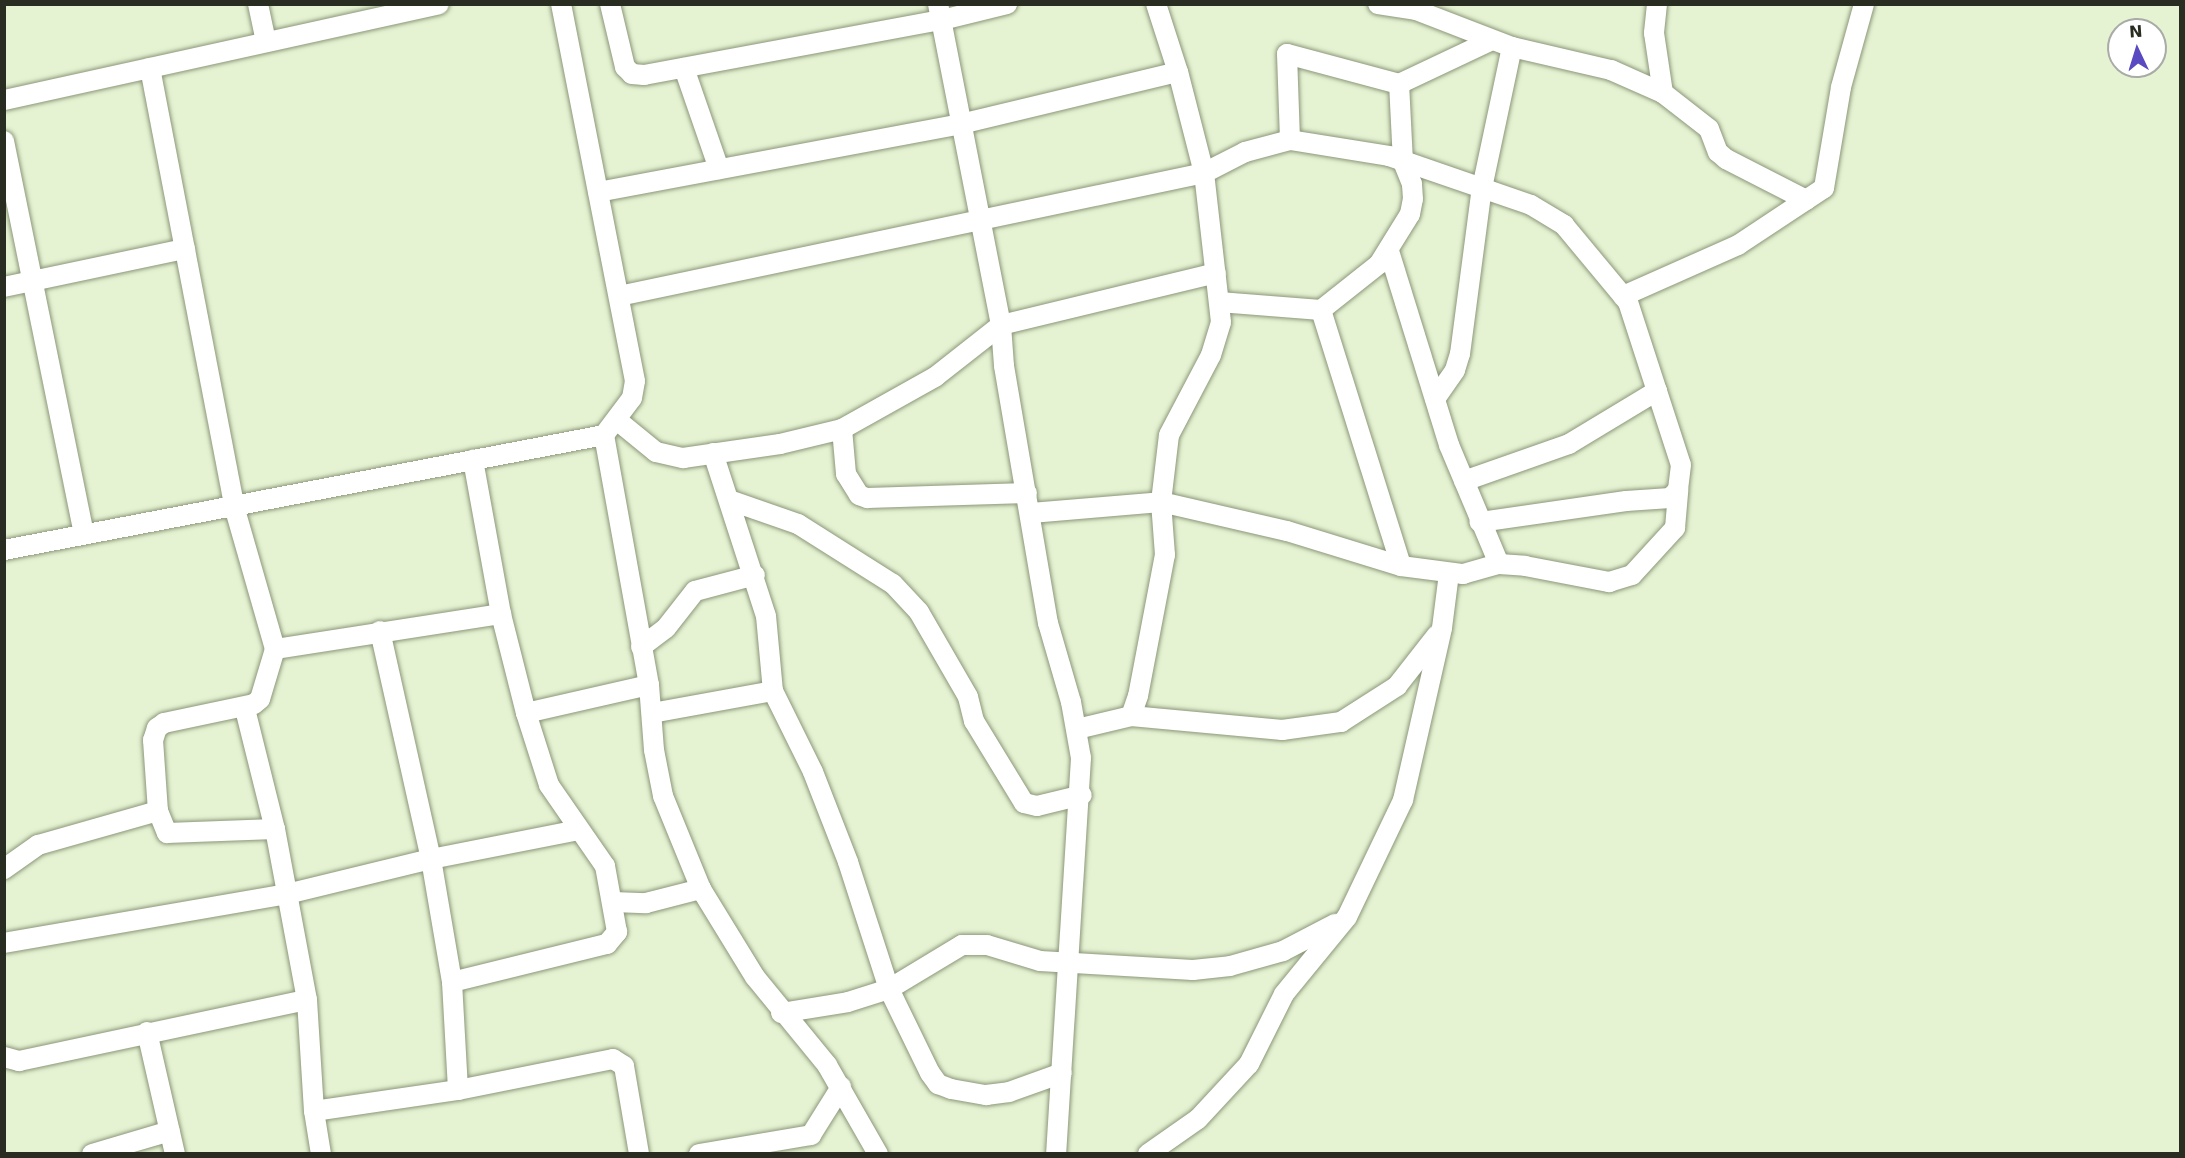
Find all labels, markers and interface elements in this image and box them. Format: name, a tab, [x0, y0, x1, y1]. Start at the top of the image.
north arrow	[2107, 18, 2167, 78]
text: N	[2128, 22, 2143, 41]

